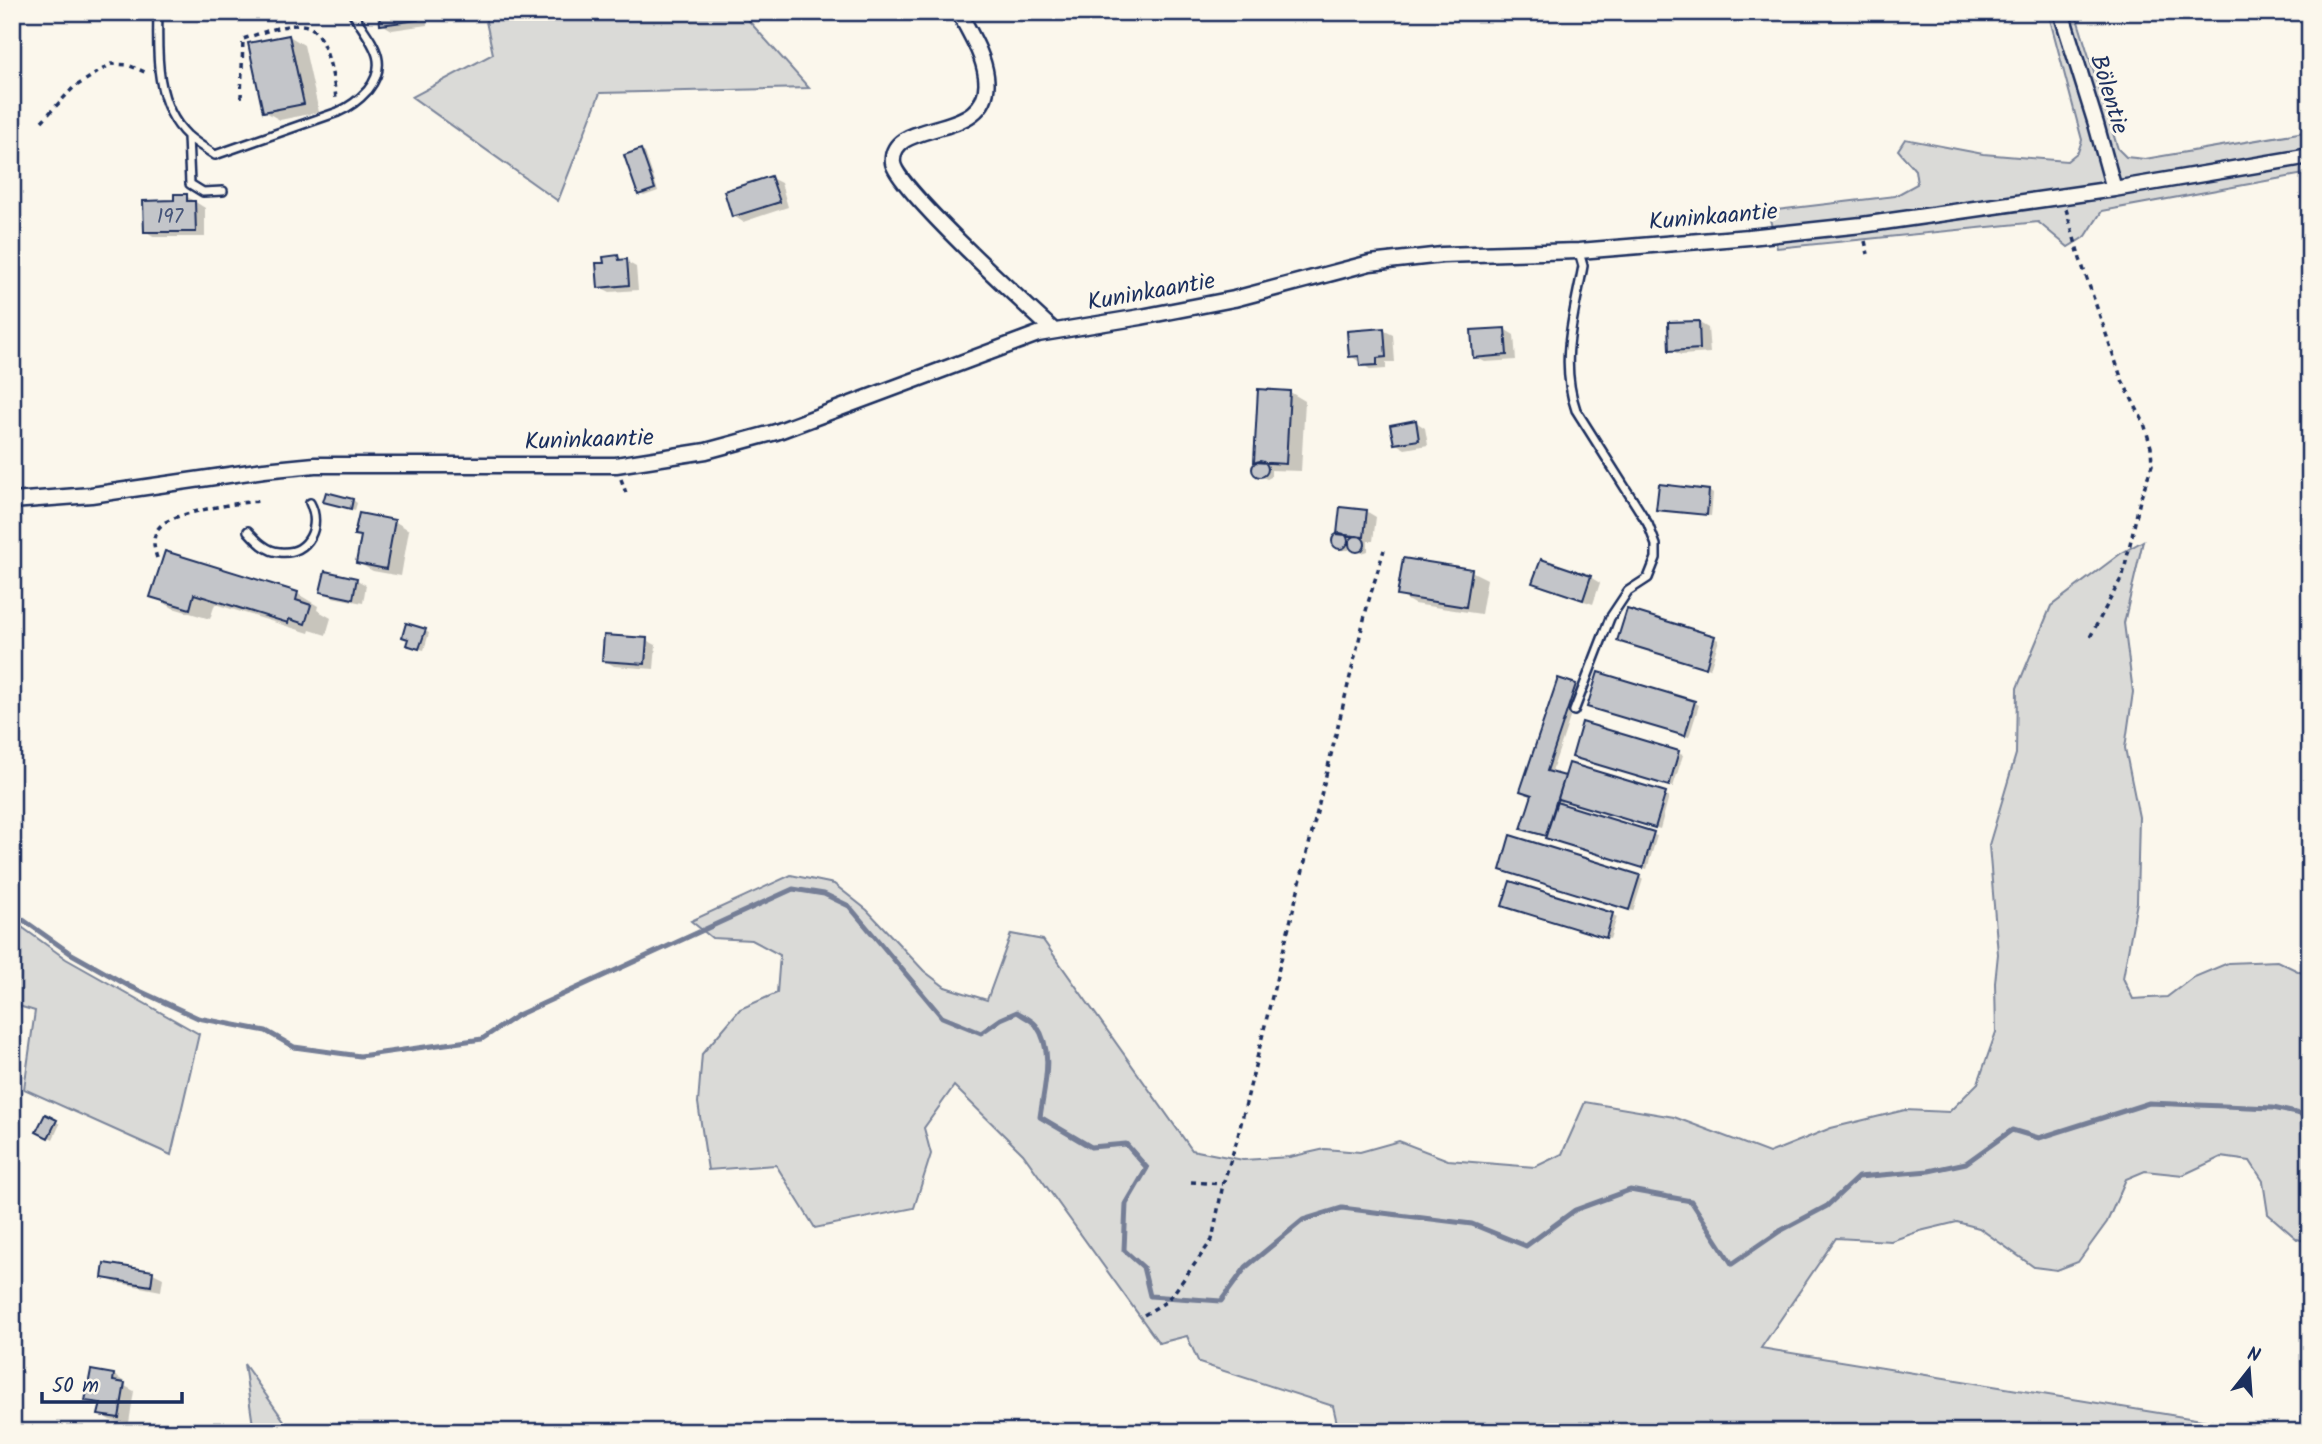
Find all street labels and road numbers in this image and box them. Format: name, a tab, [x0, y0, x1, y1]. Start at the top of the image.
street label: Bölentie	[2078, 50, 2139, 139]
street label: Kuninkaantie	[1647, 192, 1779, 243]
street label: Kuninkaantie	[1084, 262, 1219, 323]
street label: Kuninkaantie	[524, 419, 655, 462]

